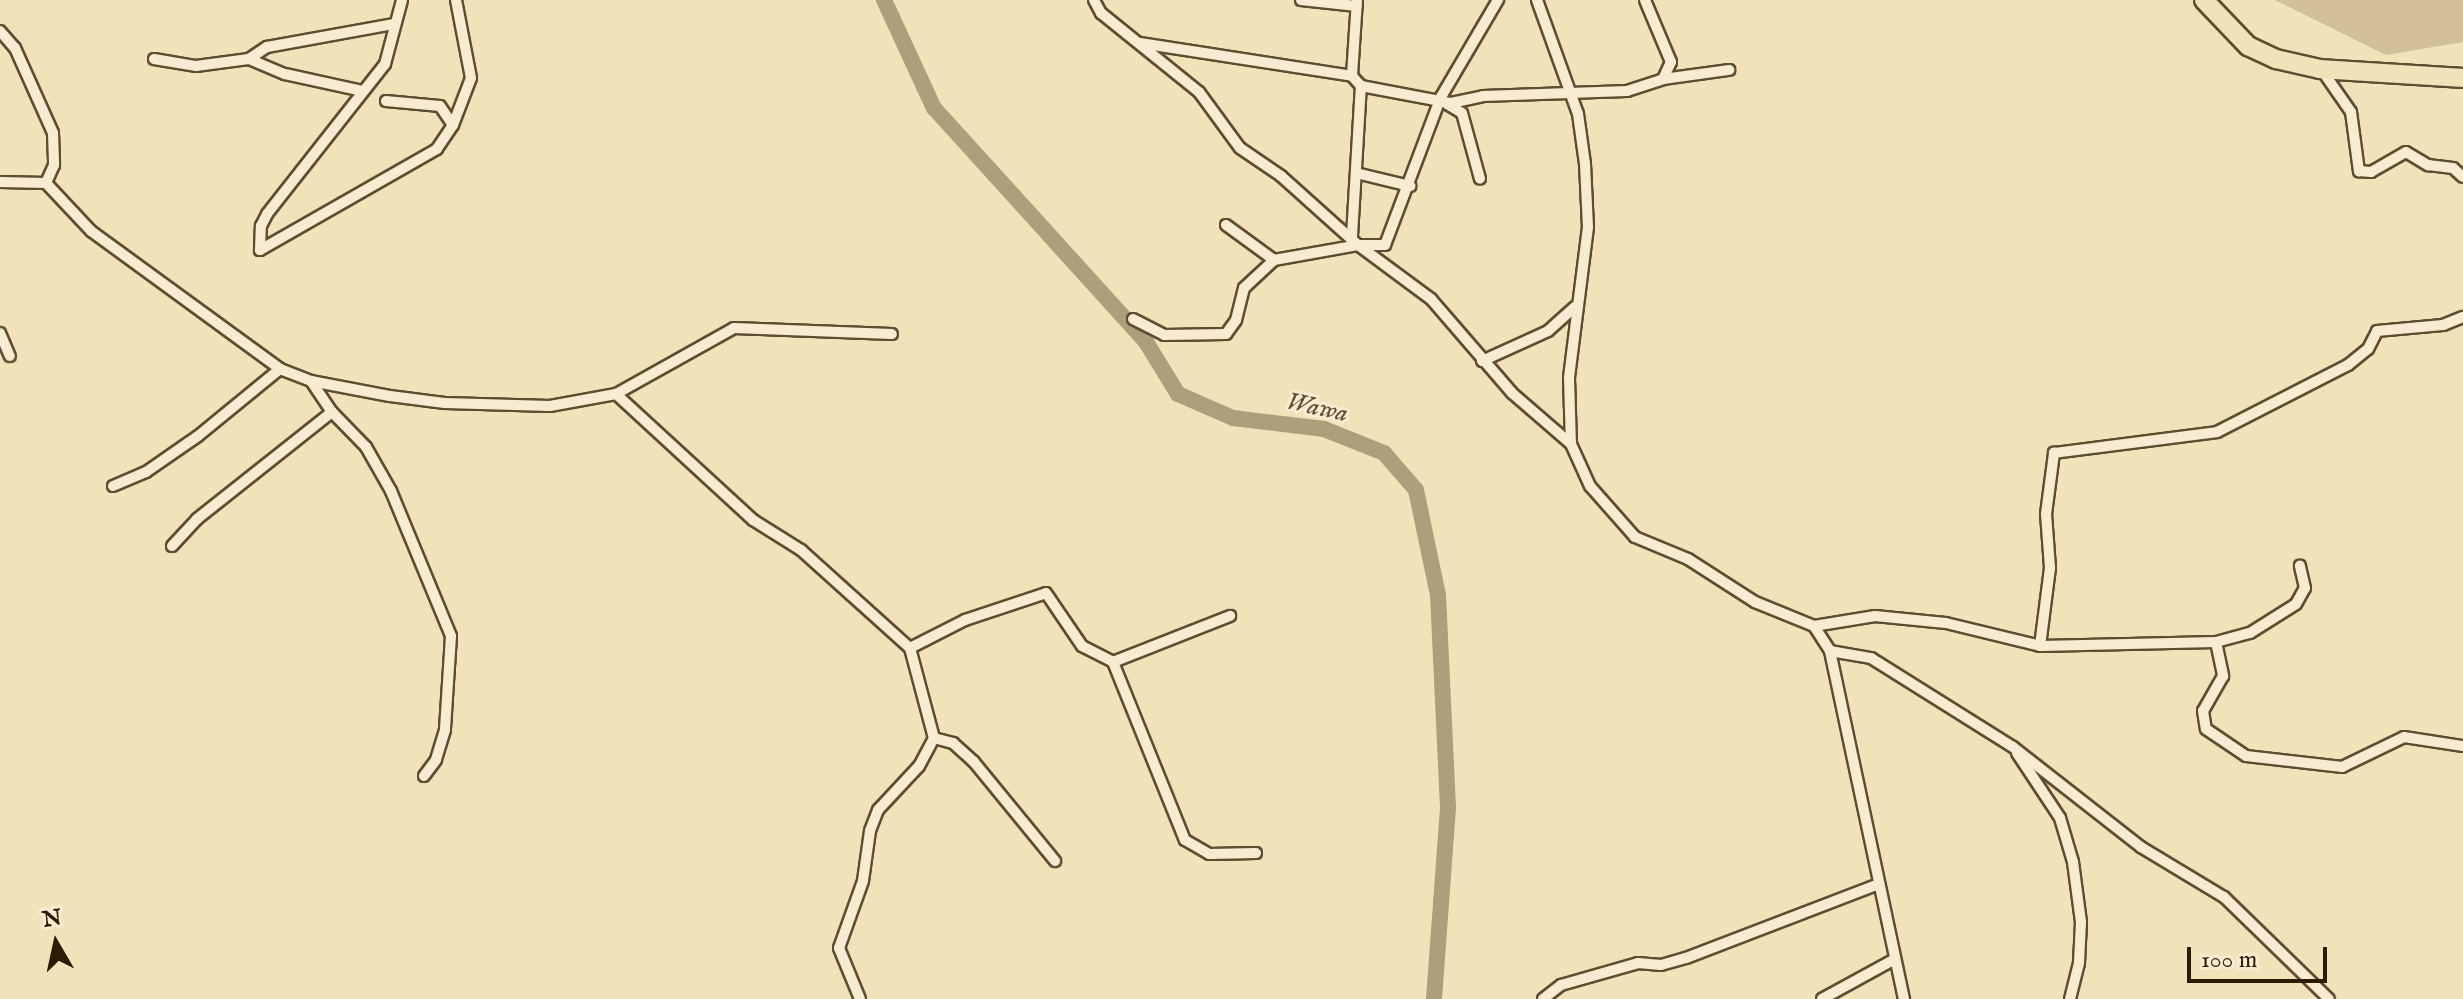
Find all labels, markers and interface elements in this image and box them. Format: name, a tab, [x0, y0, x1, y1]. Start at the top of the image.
water label: Wawa	[1283, 386, 1351, 430]
north arrow	[16, 903, 96, 983]
text: N	[41, 904, 64, 935]
scale bar	[2191, 931, 2331, 981]
text: 100 m	[2201, 945, 2257, 976]

